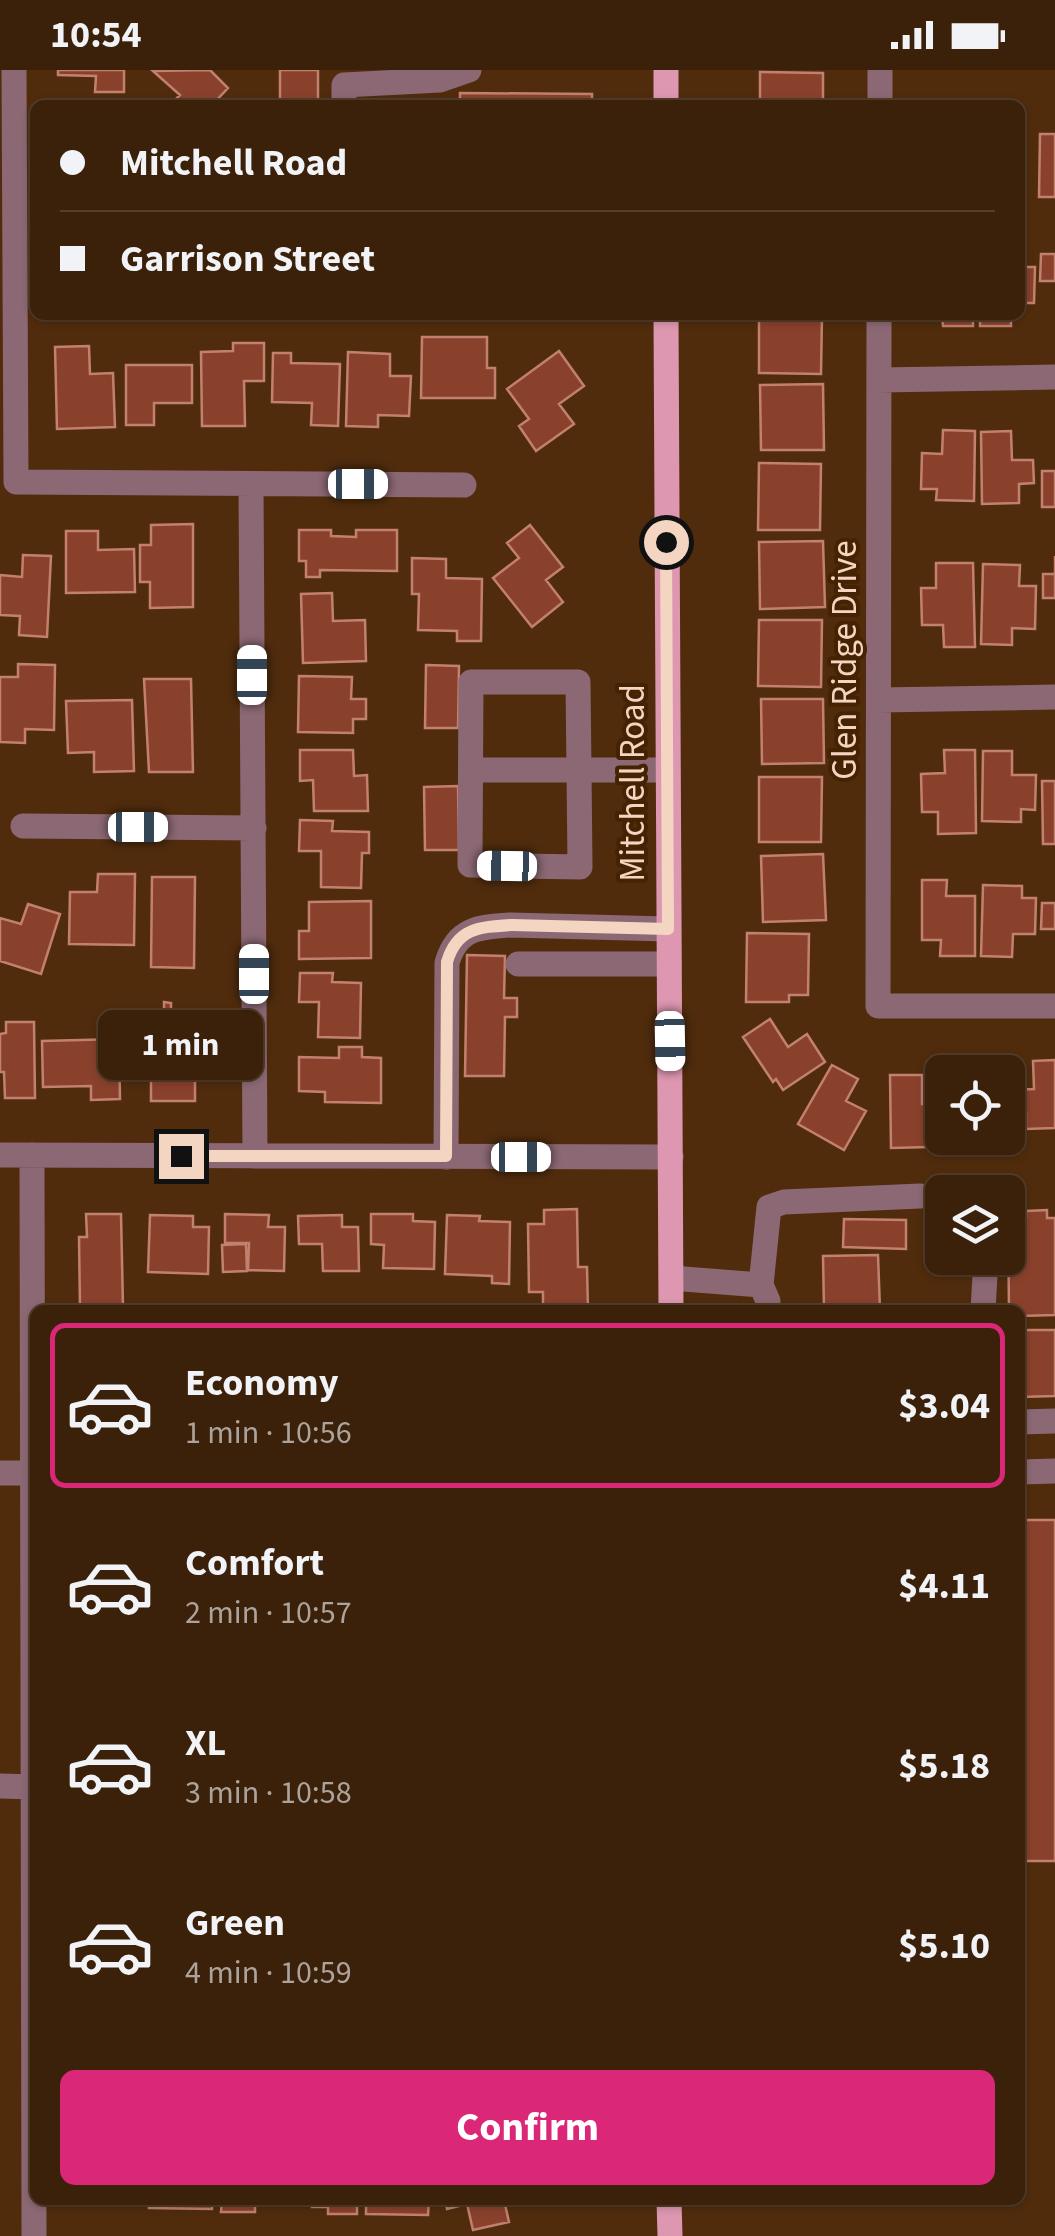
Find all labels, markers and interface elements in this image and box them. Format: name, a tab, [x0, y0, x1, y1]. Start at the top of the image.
text: 10:54	[50, 8, 142, 62]
text: Mitchell Road	[120, 136, 347, 190]
text: Garrison Street	[120, 232, 375, 286]
car	[328, 469, 388, 499]
route start	[644, 520, 689, 565]
street label: Glen Ridge Drive	[820, 540, 870, 780]
car	[237, 645, 267, 705]
street label: Mitchell Road	[608, 684, 658, 882]
car	[108, 812, 168, 842]
car	[477, 850, 537, 882]
car	[239, 944, 269, 1004]
callout: 1 min	[99, 1011, 264, 1081]
car	[654, 1011, 686, 1071]
text: 1 min	[142, 1022, 219, 1068]
map controls	[925, 1055, 1025, 1275]
button: locate	[925, 1055, 1025, 1155]
route end	[159, 1134, 204, 1179]
car	[491, 1142, 551, 1172]
button: layers	[925, 1175, 1025, 1275]
text: Economy	[185, 1356, 338, 1410]
icon: car	[65, 1361, 155, 1451]
text: $3.04	[898, 1379, 990, 1433]
text: 1 min · 10:56	[185, 1410, 352, 1456]
text: Comfort	[185, 1536, 324, 1590]
icon: car	[65, 1541, 155, 1631]
text: $4.11	[898, 1559, 990, 1613]
text: 2 min · 10:57	[185, 1590, 352, 1636]
text: XL	[185, 1716, 226, 1770]
icon: car	[65, 1721, 155, 1811]
text: $5.18	[898, 1739, 990, 1793]
text: 3 min · 10:58	[185, 1770, 352, 1816]
text: Green	[185, 1896, 285, 1950]
icon: car	[65, 1901, 155, 1991]
text: $5.10	[898, 1919, 990, 1973]
text: 4 min · 10:59	[185, 1950, 352, 1996]
button: Confirm	[60, 2070, 995, 2185]

